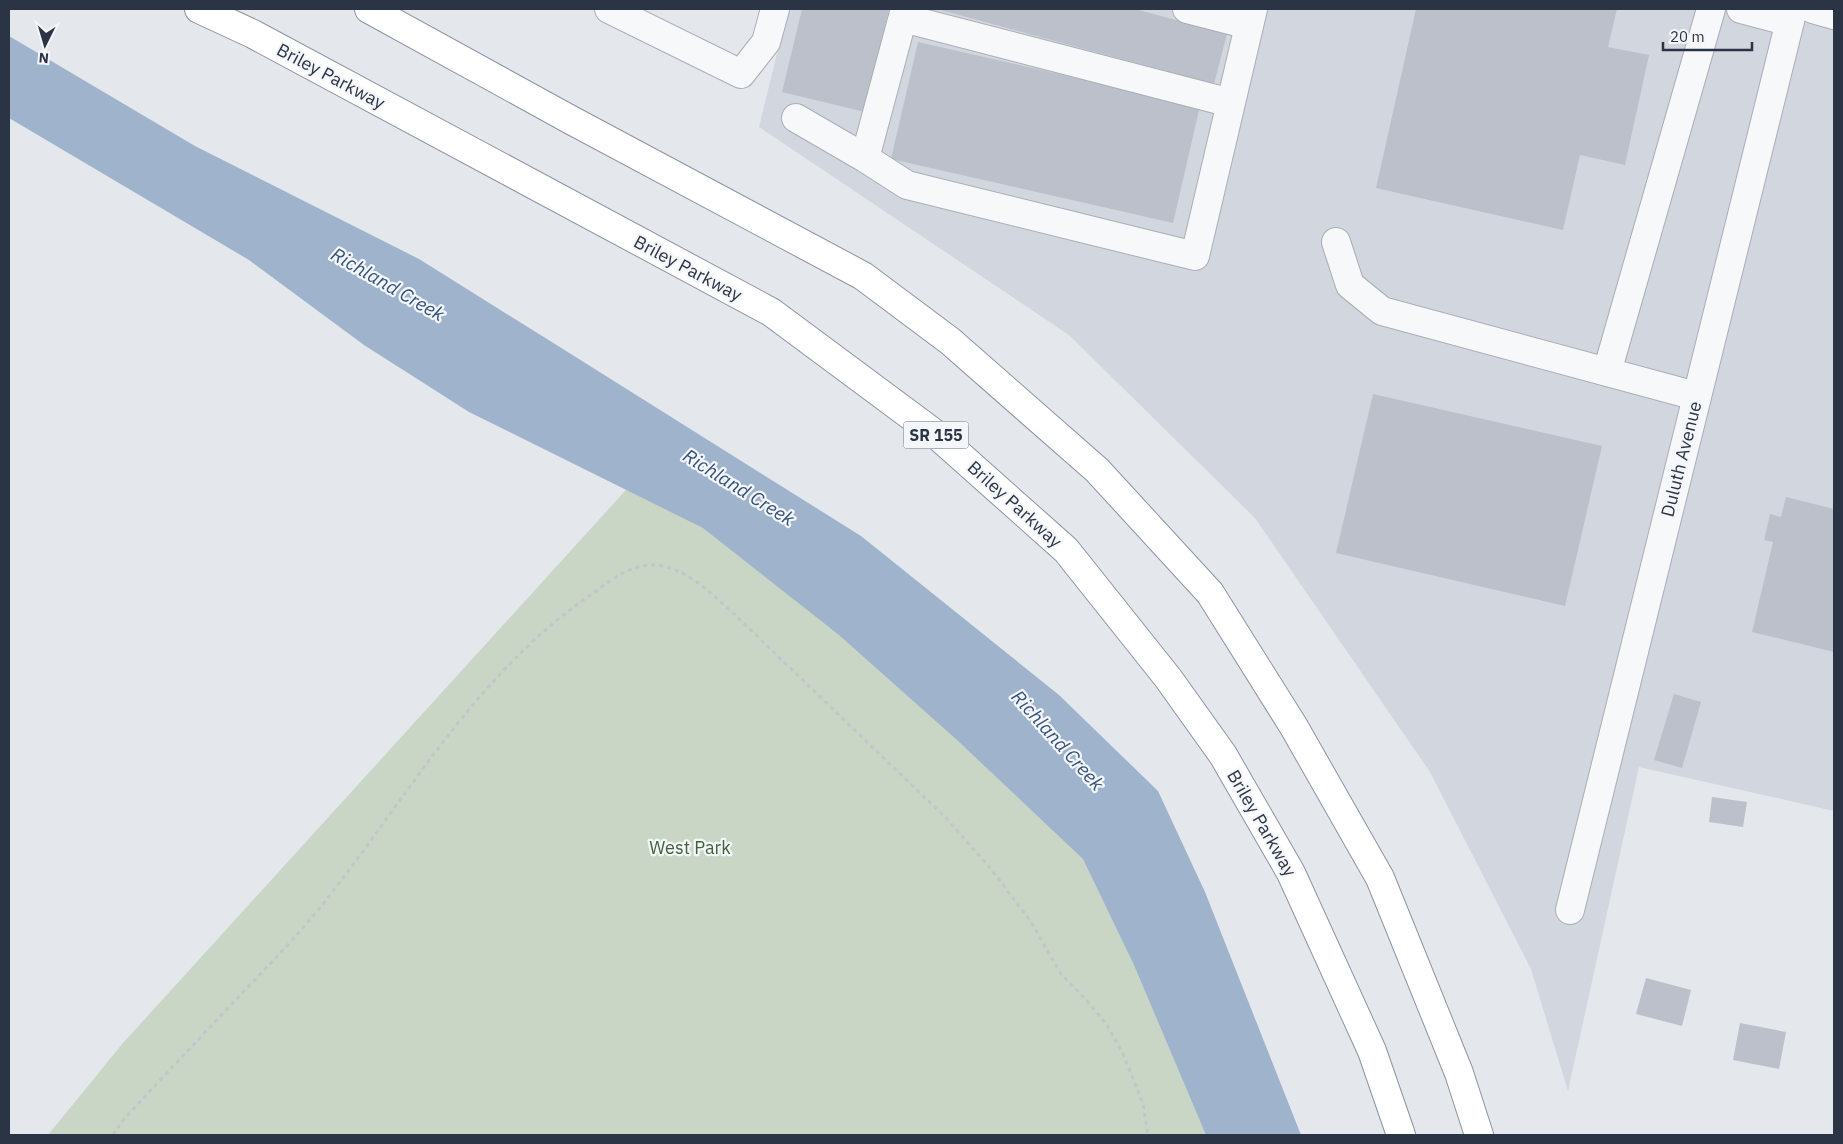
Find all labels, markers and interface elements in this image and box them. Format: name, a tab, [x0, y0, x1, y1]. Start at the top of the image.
north arrow	[20, 20, 70, 70]
scale bar	[1663, 20, 1752, 52]
text: 20 m	[1670, 27, 1705, 46]
street label: Briley Parkway	[273, 38, 389, 114]
text: N	[38, 49, 50, 67]
street label: Briley Parkway	[630, 230, 746, 306]
water label: Richland Creek	[327, 242, 450, 327]
street label: Duluth Avenue	[1656, 399, 1706, 519]
road number: SR 155	[904, 422, 968, 448]
water label: Richland Creek	[679, 443, 800, 531]
street label: Briley Parkway	[963, 456, 1067, 552]
water label: Richland Creek	[1007, 685, 1110, 796]
street label: Briley Parkway	[1222, 766, 1302, 880]
park label: West Park	[649, 836, 731, 859]

